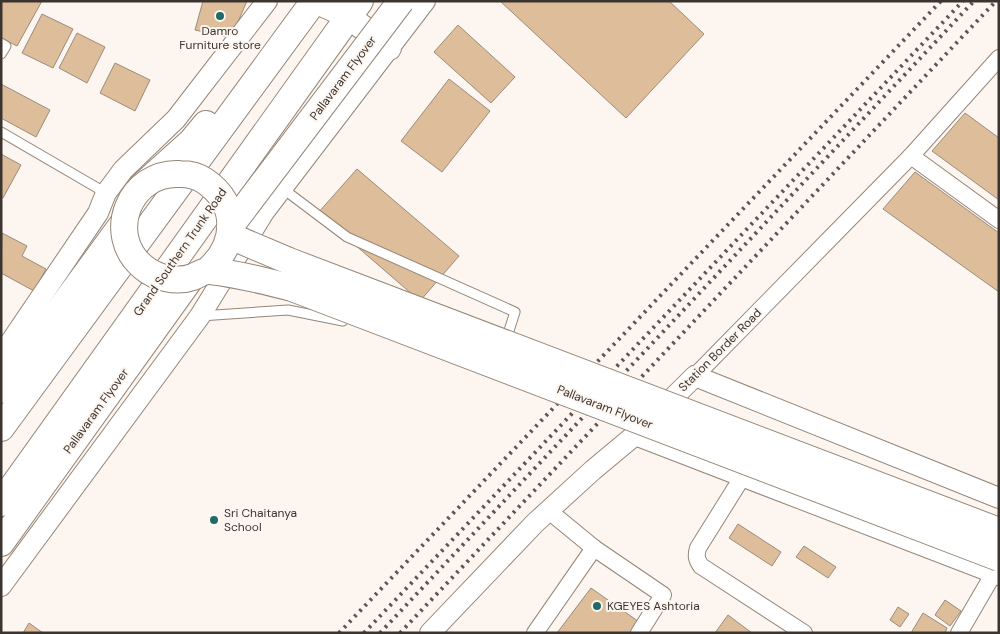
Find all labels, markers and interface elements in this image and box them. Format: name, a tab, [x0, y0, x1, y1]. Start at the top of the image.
marker: Damro Furniture store	[214, 10, 226, 22]
place label: Damro Furniture store	[179, 23, 261, 53]
street label: Pallavaram Flyover	[306, 32, 380, 123]
street label: Grand Southern Trunk Road	[130, 185, 230, 319]
street label: Station Border Road	[675, 305, 765, 395]
street label: Pallavaram Flyover	[60, 365, 133, 457]
street label: Pallavaram Flyover	[555, 381, 656, 433]
place label: Sri Chaitanya School	[224, 505, 297, 535]
marker: Sri Chaitanya School	[208, 514, 220, 526]
place label: KGEYES Ashtoria	[607, 598, 700, 614]
marker: KGEYES Ashtoria	[591, 600, 603, 612]

